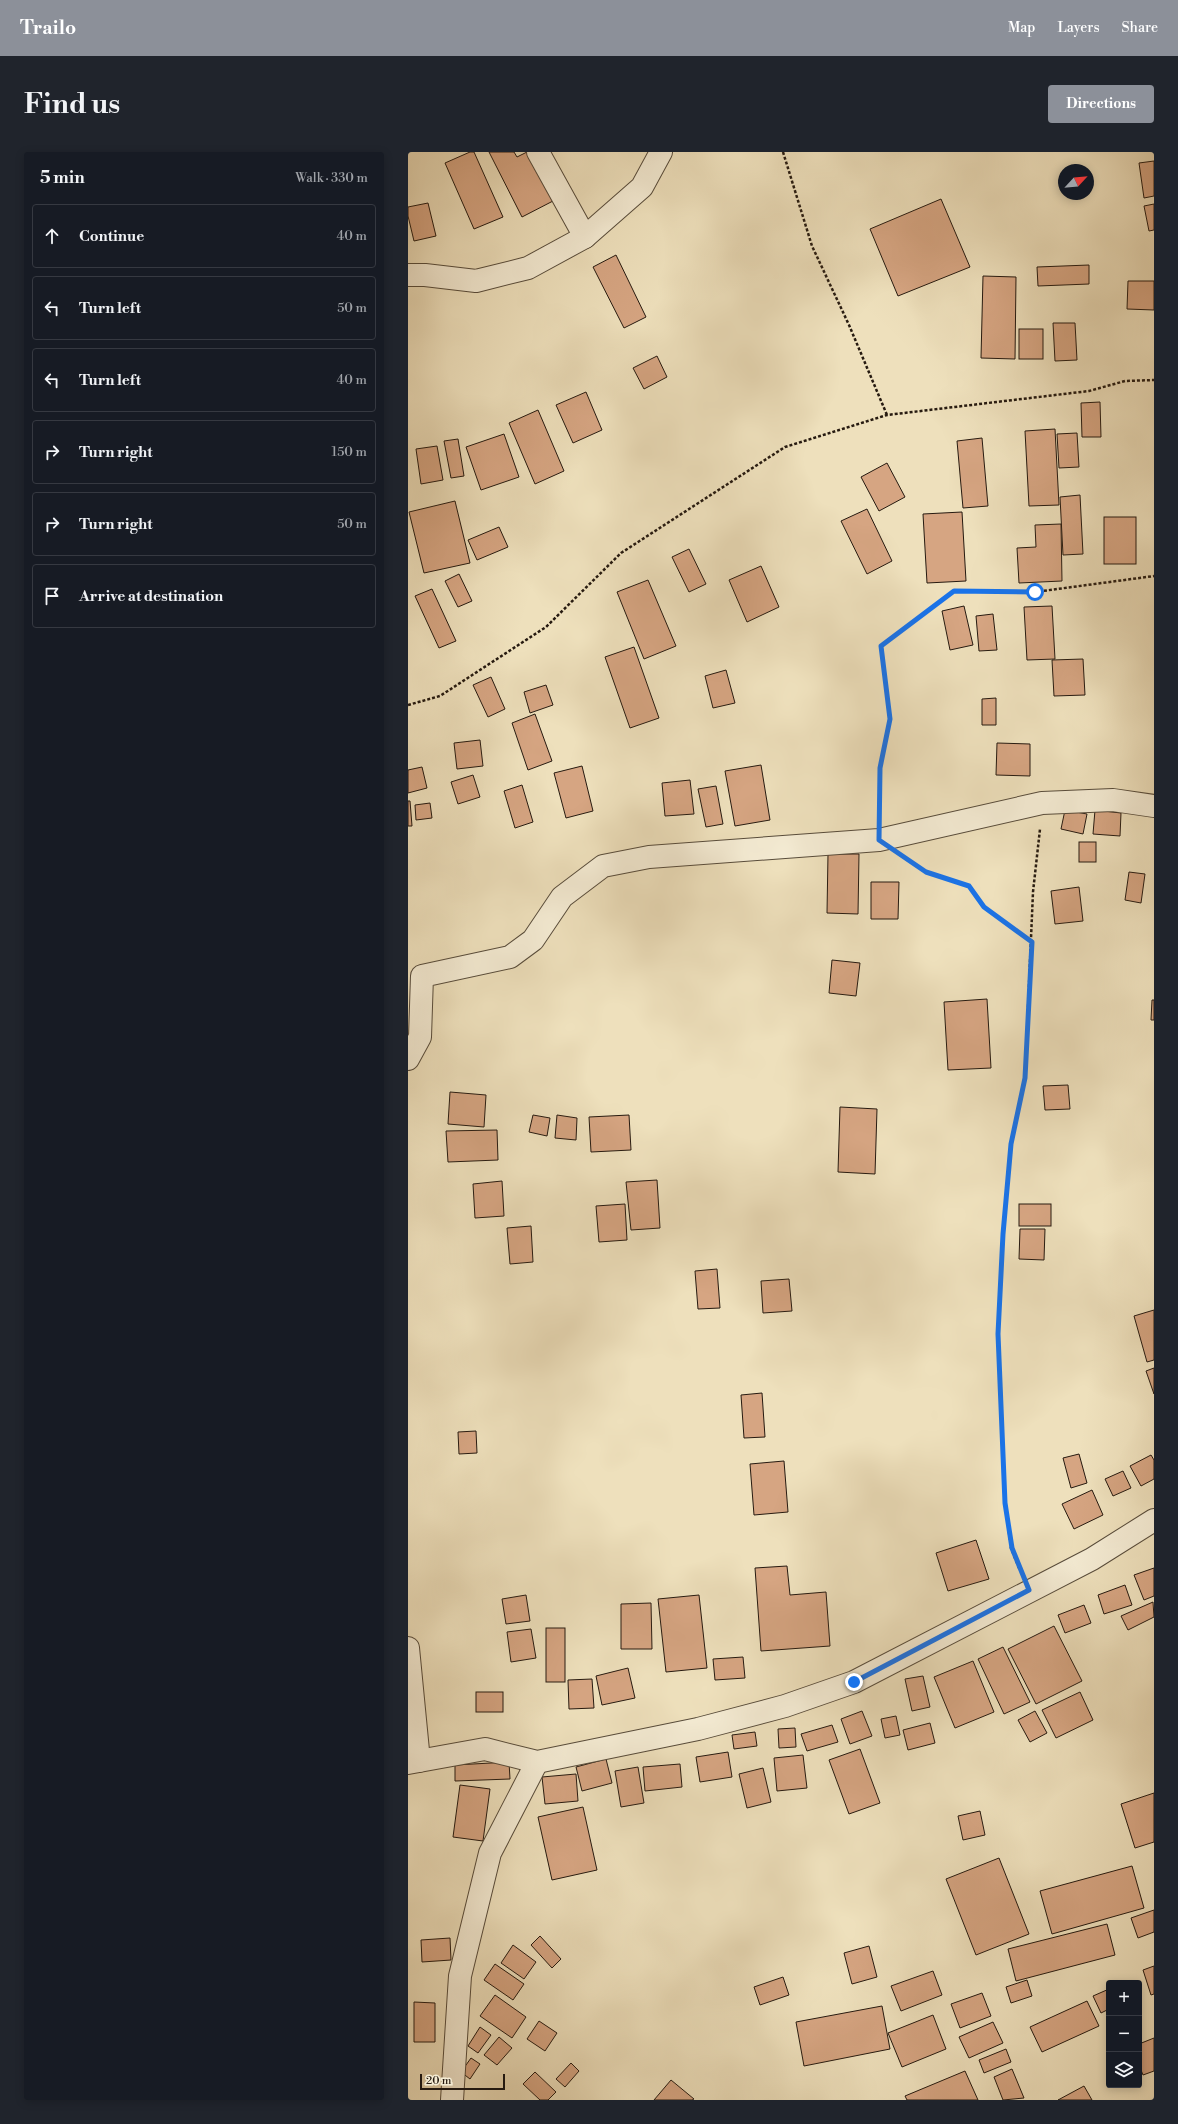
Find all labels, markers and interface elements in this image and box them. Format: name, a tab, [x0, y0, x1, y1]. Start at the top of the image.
text: Trailo	[20, 16, 76, 40]
text: Map	[1008, 19, 1035, 37]
text: Layers	[1057, 19, 1100, 37]
text: Share	[1122, 19, 1158, 37]
button: Directions	[1048, 85, 1154, 123]
text: Find us	[24, 87, 120, 122]
north arrow	[1058, 164, 1094, 200]
text: 5 min	[40, 167, 85, 189]
text: Walk · 330 m	[295, 170, 368, 186]
icon: ahead	[41, 225, 63, 247]
text: Continue	[79, 227, 144, 246]
text: 40 m	[337, 228, 367, 244]
icon: left	[41, 297, 63, 319]
text: Turn left	[79, 299, 141, 318]
text: 50 m	[337, 300, 367, 316]
icon: left	[41, 369, 63, 391]
text: Turn left	[79, 371, 141, 390]
text: 40 m	[337, 372, 367, 388]
icon: right	[41, 441, 63, 463]
text: Turn right	[79, 443, 153, 462]
text: 150 m	[332, 444, 367, 460]
icon: right	[41, 513, 63, 535]
text: Turn right	[79, 515, 153, 534]
text: 50 m	[337, 516, 367, 532]
route start	[1026, 583, 1044, 601]
icon: arrive	[41, 585, 63, 607]
text: Arrive at destination	[79, 587, 223, 606]
route end	[845, 1673, 863, 1691]
map controls	[1106, 1980, 1142, 2088]
button: +	[1106, 1980, 1142, 2016]
button: −	[1106, 2016, 1142, 2052]
button: layers	[1106, 2052, 1142, 2088]
scale bar	[420, 2072, 505, 2091]
text: 20 m	[426, 2074, 451, 2088]

